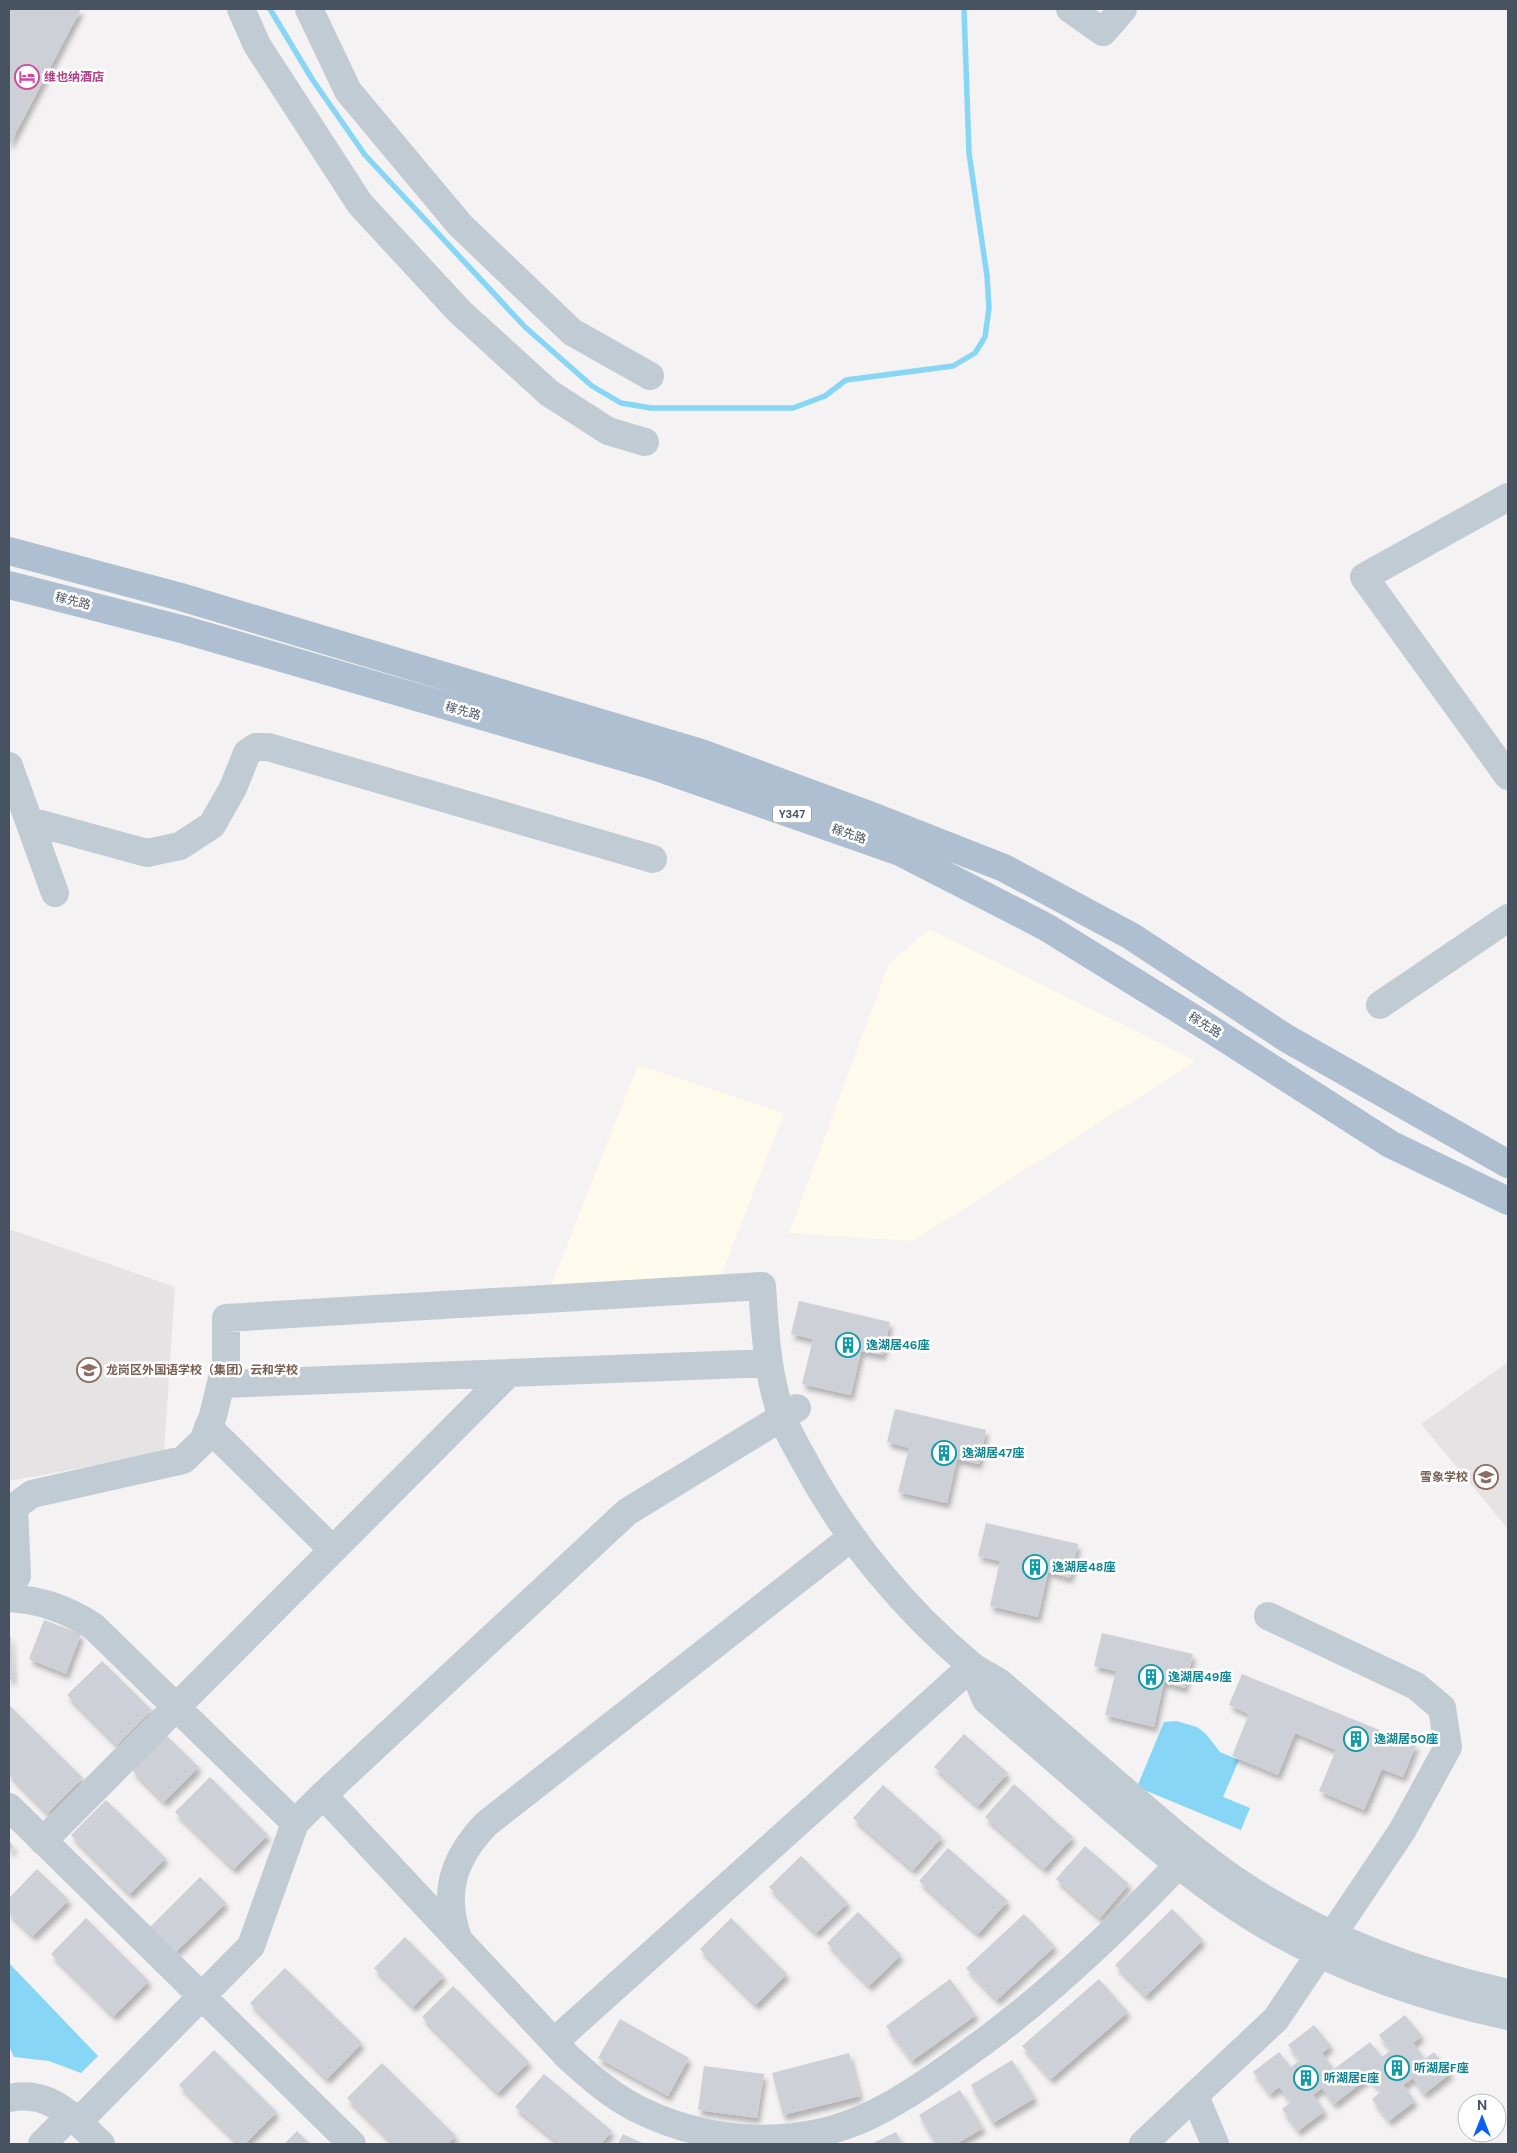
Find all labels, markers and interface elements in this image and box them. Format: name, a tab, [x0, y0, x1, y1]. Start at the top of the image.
hotel icon: 维也纳酒店	[14, 64, 40, 90]
place label: 维也纳酒店	[44, 69, 104, 85]
street label: 稼先路	[54, 589, 92, 613]
street label: 稼先路	[443, 698, 483, 724]
road number: Y347	[773, 806, 811, 822]
street label: 稼先路	[829, 821, 869, 847]
street label: 稼先路	[1185, 1009, 1225, 1041]
building icon: 逸湖居46座	[835, 1332, 861, 1358]
place label: 逸湖居46座	[866, 1337, 929, 1353]
school or university icon: 龙岗区外国语学校（集团）云和学校	[76, 1357, 102, 1383]
place label: 龙岗区外国语学校（集团）云和学校	[106, 1362, 298, 1378]
building icon: 逸湖居47座	[931, 1440, 957, 1466]
place label: 逸湖居47座	[962, 1445, 1024, 1461]
school or university icon: 雪象学校	[1473, 1464, 1499, 1490]
place label: 雪象学校	[1420, 1469, 1468, 1485]
building icon: 逸湖居48座	[1022, 1554, 1048, 1580]
place label: 逸湖居48座	[1052, 1559, 1115, 1575]
building icon: 逸湖居49座	[1138, 1664, 1164, 1690]
place label: 逸湖居49座	[1168, 1669, 1231, 1685]
building icon: 逸湖居50座	[1343, 1726, 1369, 1752]
place label: 逸湖居50座	[1374, 1731, 1438, 1747]
building icon: 听湖居F座	[1384, 2055, 1410, 2081]
place label: 听湖居F座	[1414, 2060, 1469, 2076]
building icon: 听湖居E座	[1293, 2065, 1319, 2091]
place label: 听湖居E座	[1324, 2070, 1379, 2086]
north arrow	[1457, 2093, 1507, 2143]
text: N	[1477, 2096, 1487, 2114]

